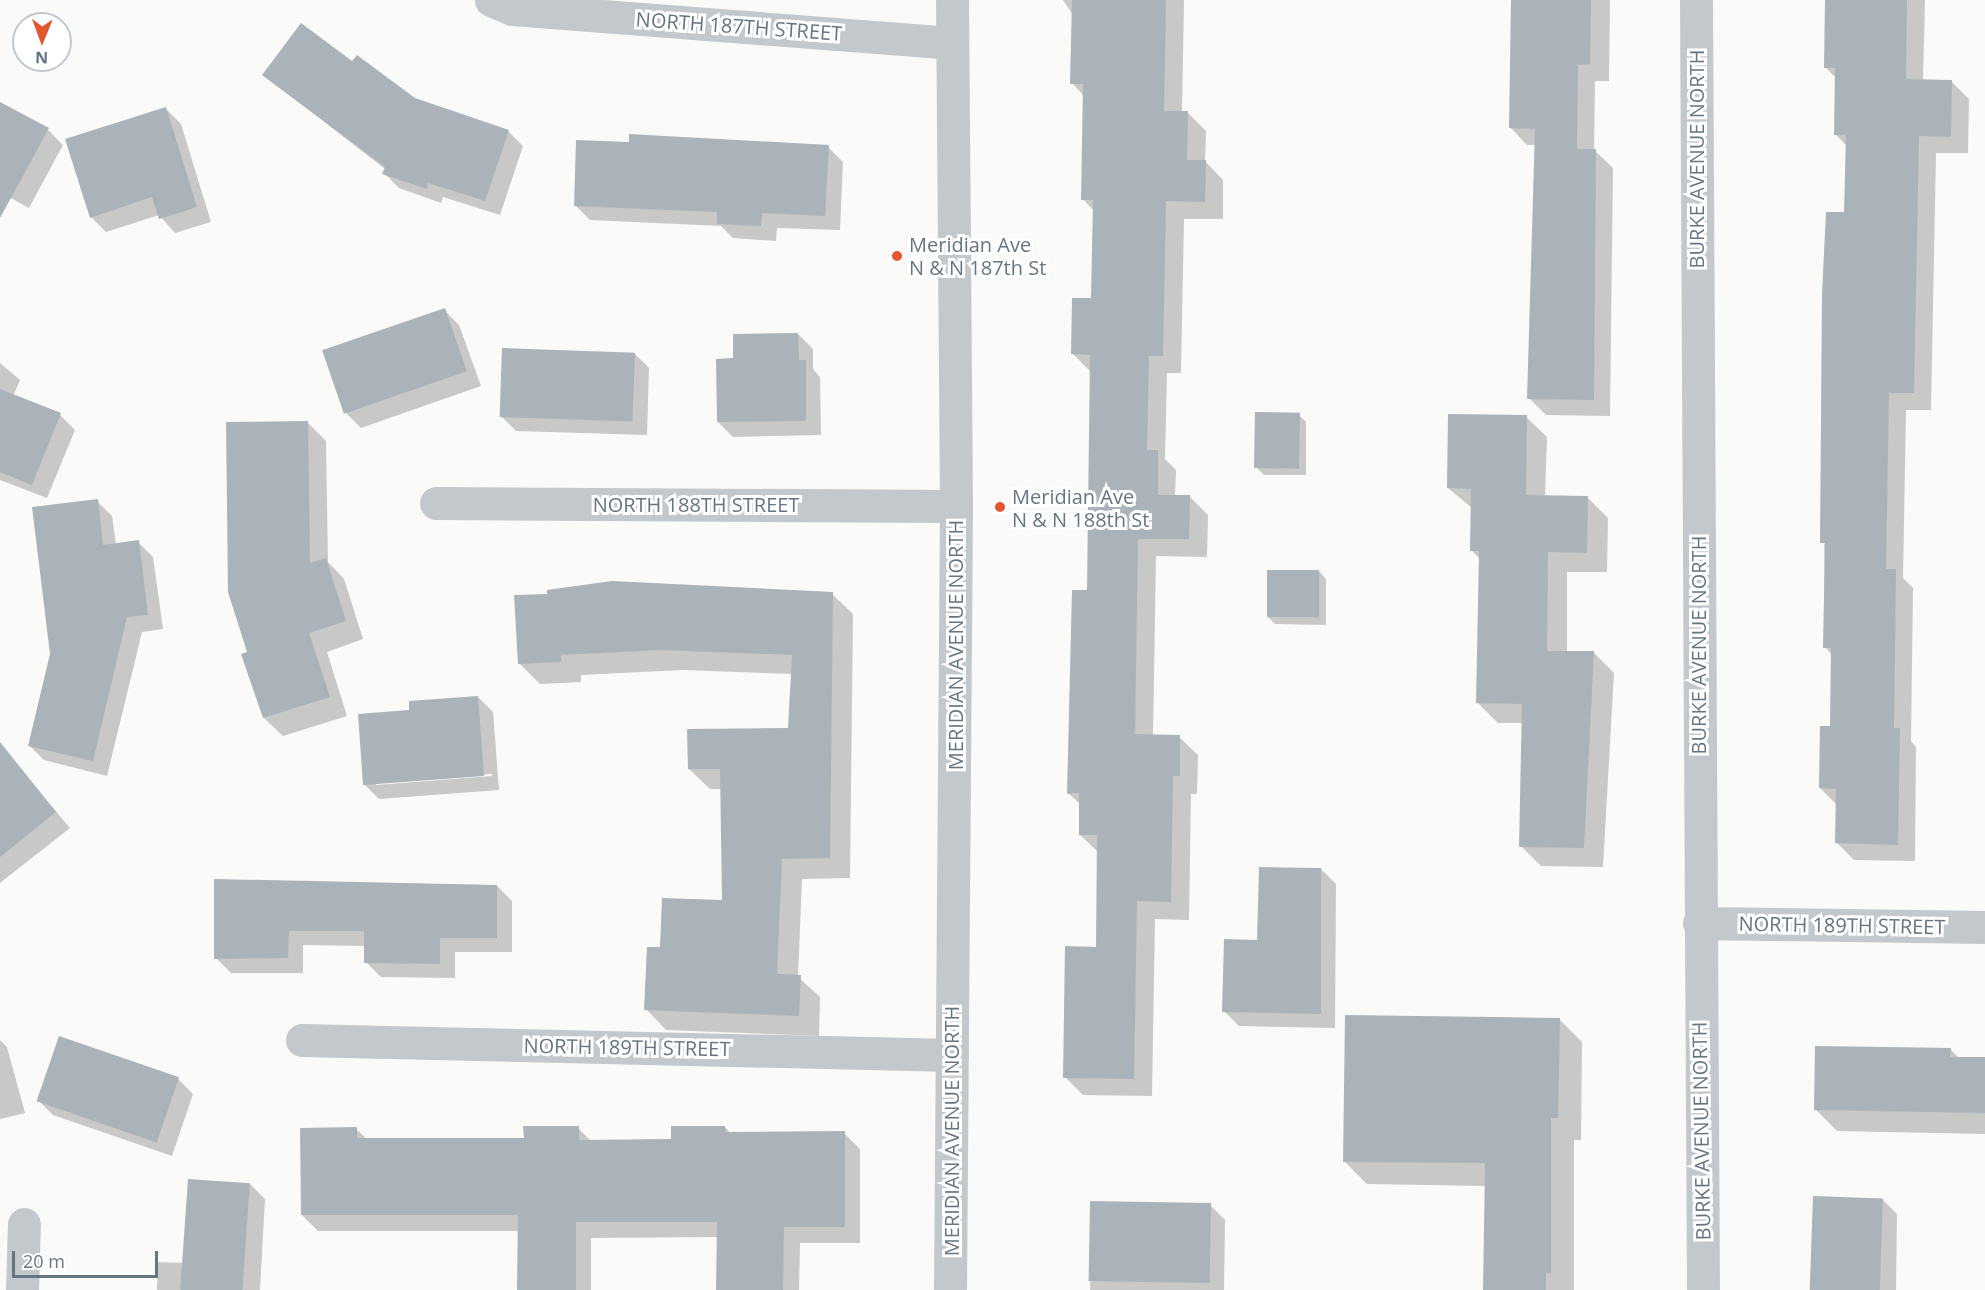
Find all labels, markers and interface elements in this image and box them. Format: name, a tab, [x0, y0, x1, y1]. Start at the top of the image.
street label: NORTH 187TH STREET	[635, 7, 843, 45]
north arrow	[12, 12, 72, 72]
text: N	[35, 47, 48, 69]
street label: BURKE AVENUE NORTH	[1684, 50, 1708, 268]
place label: Meridian Ave N & N 187th St	[909, 232, 1046, 279]
marker: Meridian Ave N & N 187th St	[890, 249, 904, 263]
place label: Meridian Ave N & N 188th St	[1012, 484, 1149, 531]
street label: NORTH 188TH STREET	[593, 492, 799, 516]
marker: Meridian Ave N & N 188th St	[993, 500, 1007, 514]
street label: MERIDIAN AVENUE NORTH	[943, 520, 967, 770]
street label: BURKE AVENUE NORTH	[1686, 536, 1710, 754]
street label: NORTH 189TH STREET	[1738, 911, 1946, 939]
street label: MERIDIAN AVENUE NORTH	[939, 1006, 963, 1256]
street label: BURKE AVENUE NORTH	[1687, 1021, 1715, 1241]
street label: NORTH 189TH STREET	[523, 1033, 731, 1061]
scale bar	[15, 1239, 160, 1277]
text: 20 m	[23, 1249, 65, 1273]

